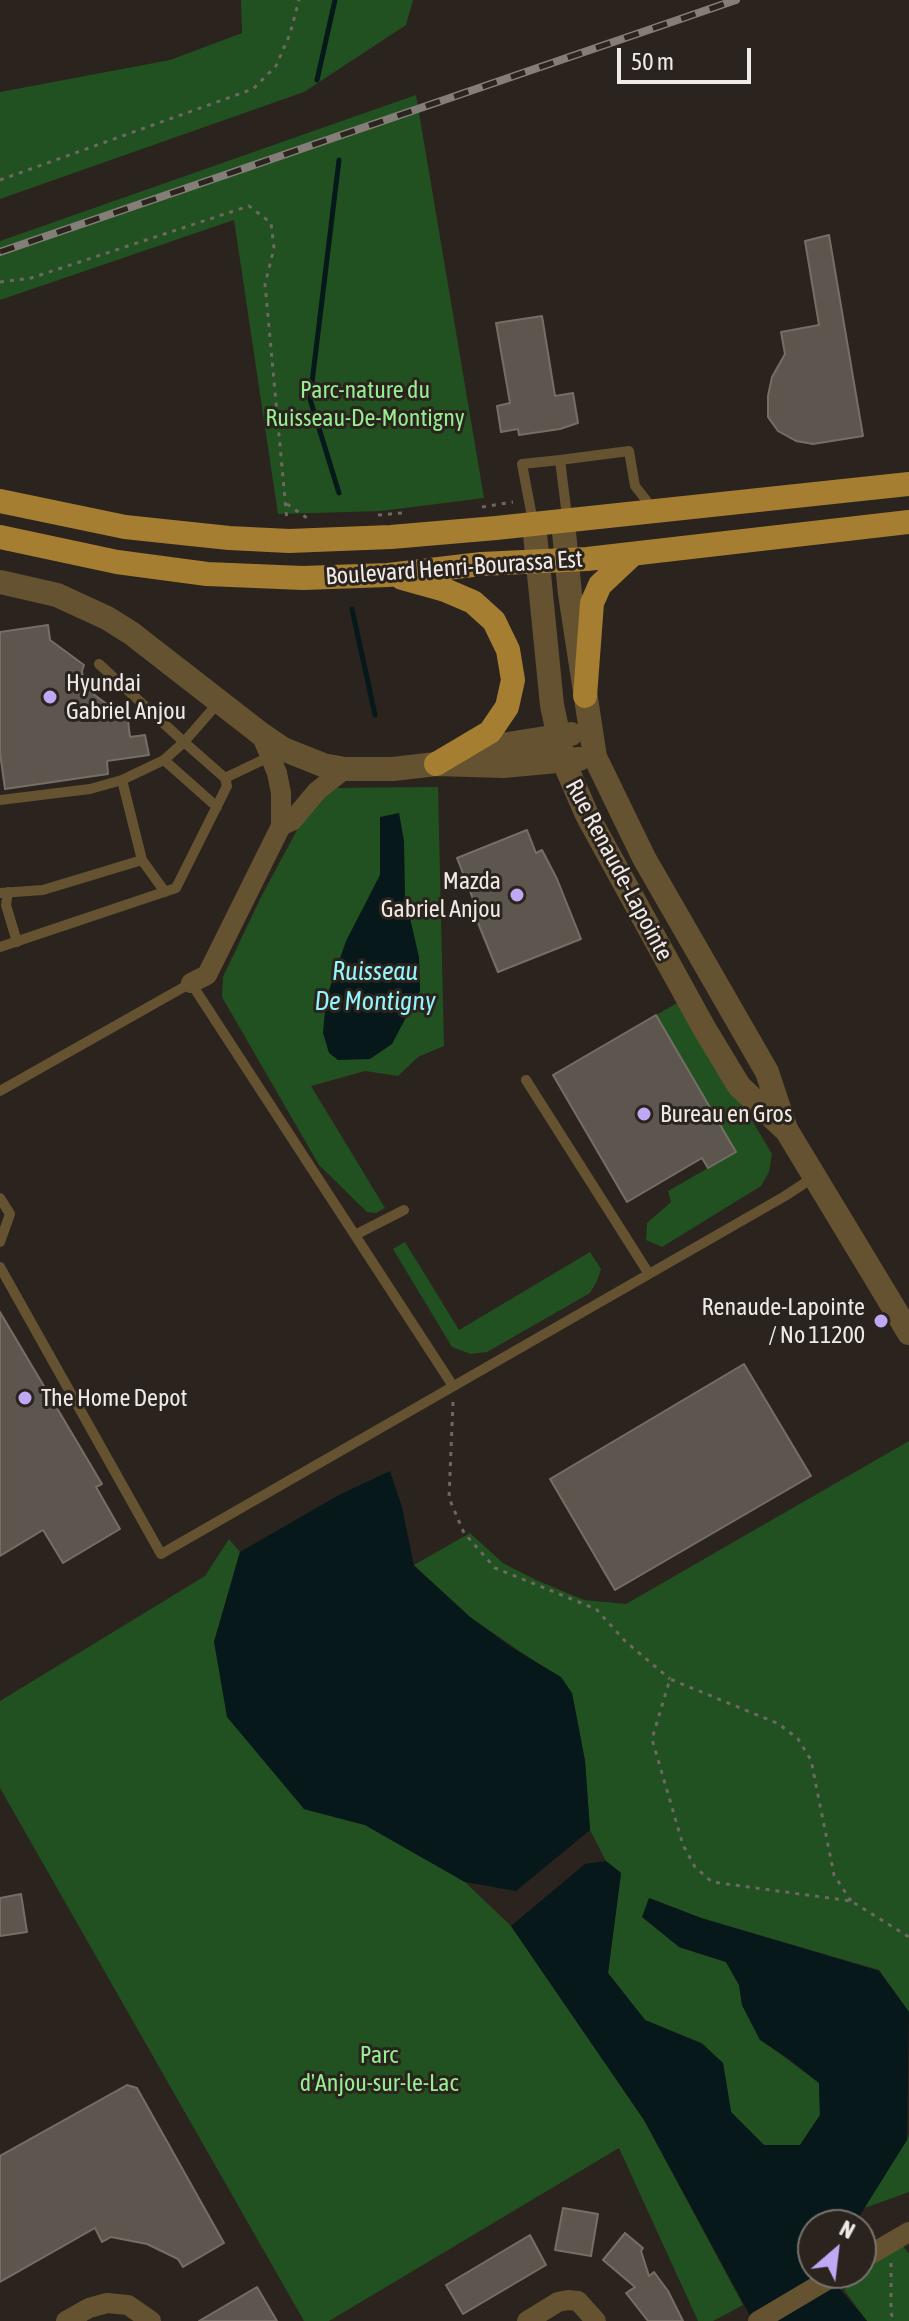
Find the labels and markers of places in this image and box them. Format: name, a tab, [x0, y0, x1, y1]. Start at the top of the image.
place label: Hyundai Gabriel Anjou	[66, 669, 186, 725]
marker: Hyundai Gabriel Anjou	[41, 688, 59, 706]
place label: Mazda Gabriel Anjou	[381, 867, 501, 923]
marker: Mazda Gabriel Anjou	[508, 886, 526, 904]
place label: Bureau en Gros	[660, 1100, 792, 1128]
marker: Bureau en Gros	[635, 1105, 653, 1123]
place label: Renaude-Lapointe / No 11200	[702, 1293, 865, 1349]
marker: Renaude-Lapointe / No 11200	[872, 1312, 890, 1330]
place label: The Home Depot	[41, 1384, 187, 1412]
marker: The Home Depot	[16, 1389, 34, 1407]

